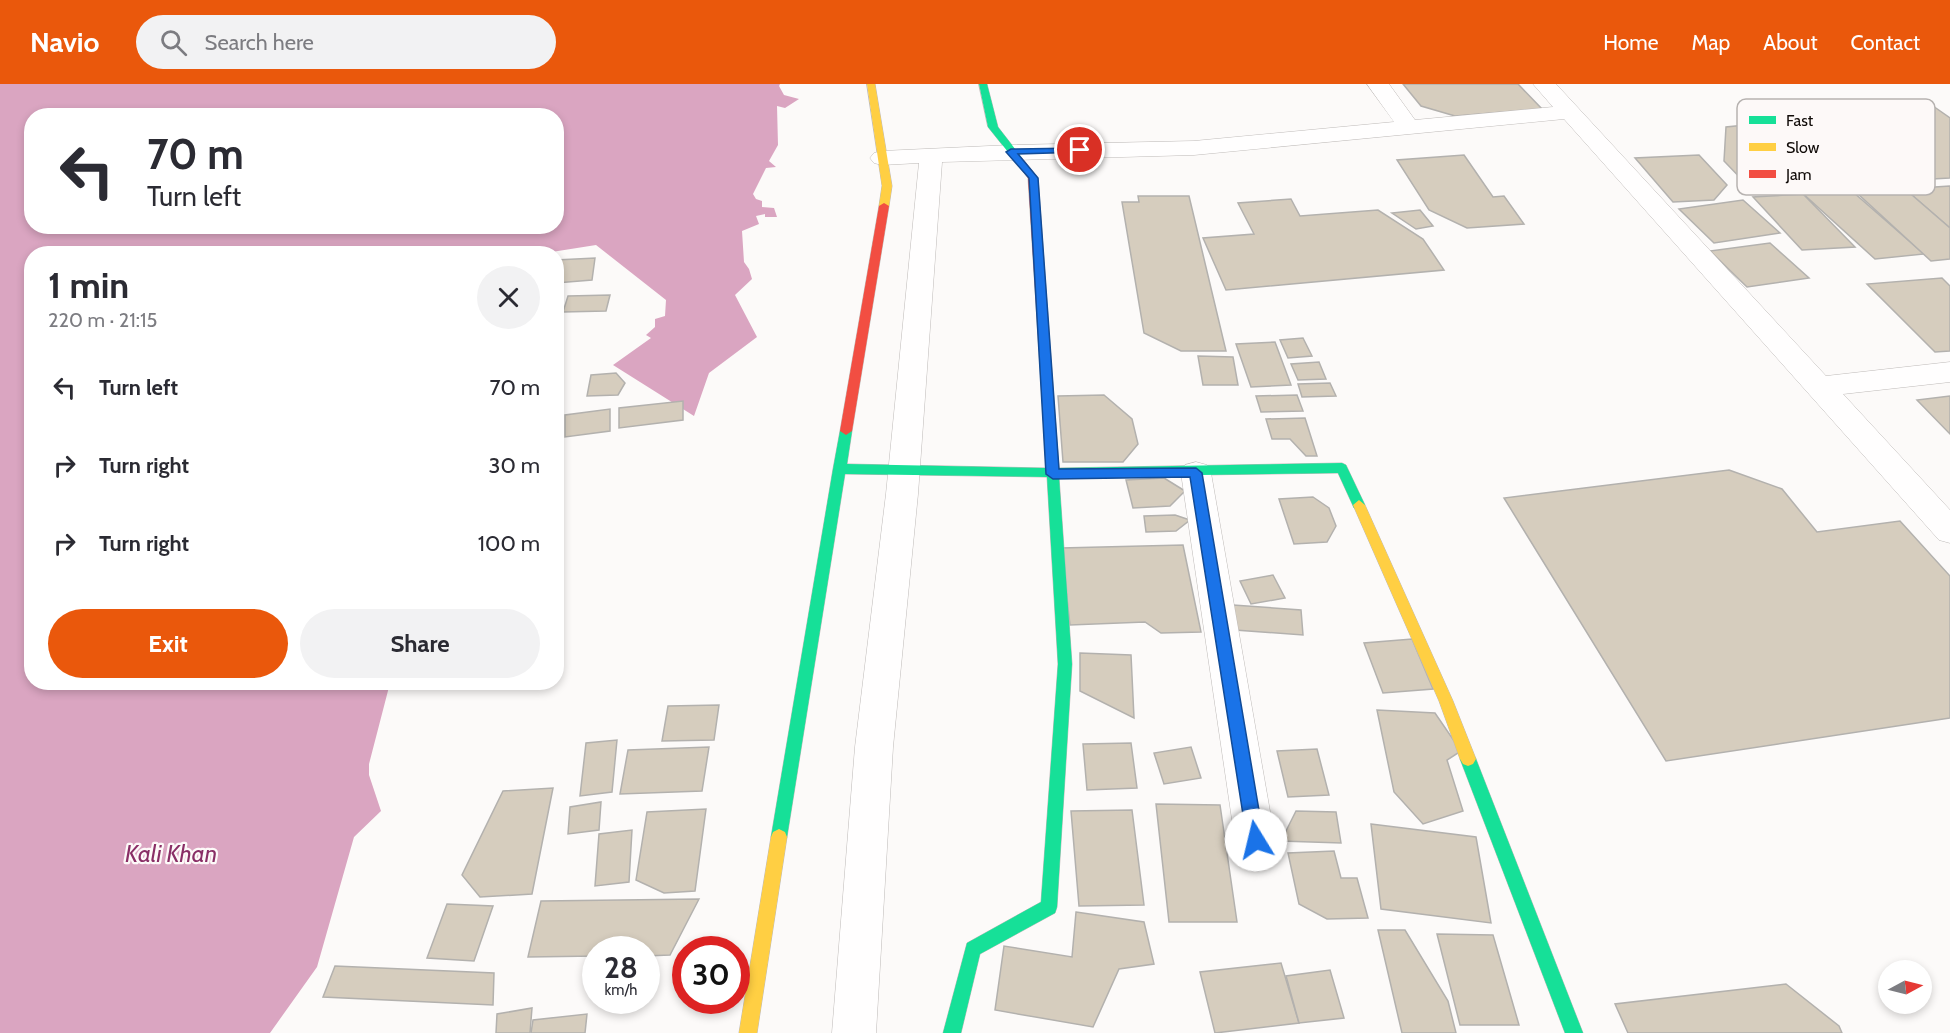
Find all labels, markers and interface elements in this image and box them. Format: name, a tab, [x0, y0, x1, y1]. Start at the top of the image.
search box	[136, 15, 556, 69]
text: Navio	[30, 25, 100, 59]
icon: search	[157, 26, 190, 59]
text: Search here	[205, 29, 314, 56]
text: Home	[1603, 30, 1659, 55]
text: Map	[1692, 30, 1730, 55]
text: About	[1763, 30, 1817, 55]
text: Contact	[1850, 30, 1920, 55]
legend	[1737, 99, 1935, 195]
text: Fast	[1786, 111, 1814, 130]
pin	[1054, 124, 1105, 175]
text: 70 m	[147, 128, 244, 180]
icon: left	[48, 132, 126, 210]
icon: arrive	[1063, 133, 1096, 166]
text: Slow	[1786, 138, 1820, 157]
text: Jam	[1785, 165, 1812, 184]
text: Turn left	[147, 180, 241, 213]
text: 1 min	[48, 263, 129, 307]
button: close	[477, 266, 540, 329]
text: 220 m · 21:15	[48, 308, 157, 332]
icon: left	[48, 371, 81, 404]
text: Turn left	[99, 374, 178, 401]
text: 70 m	[490, 374, 540, 401]
icon: right	[48, 449, 81, 482]
text: Turn right	[99, 452, 189, 479]
text: 30 m	[488, 452, 540, 479]
icon: right	[48, 527, 81, 560]
text: Turn right	[99, 530, 189, 557]
text: 100 m	[478, 530, 540, 557]
button: Exit	[48, 609, 288, 678]
button: Share	[300, 609, 540, 678]
position arrow	[1224, 808, 1288, 872]
water label: Kali Khan	[125, 839, 217, 868]
speed limit sign: 30	[672, 936, 750, 1014]
text: 28	[604, 949, 638, 986]
north arrow	[1878, 960, 1932, 1014]
map controls	[1878, 960, 1932, 1014]
text: km/h	[605, 981, 637, 999]

